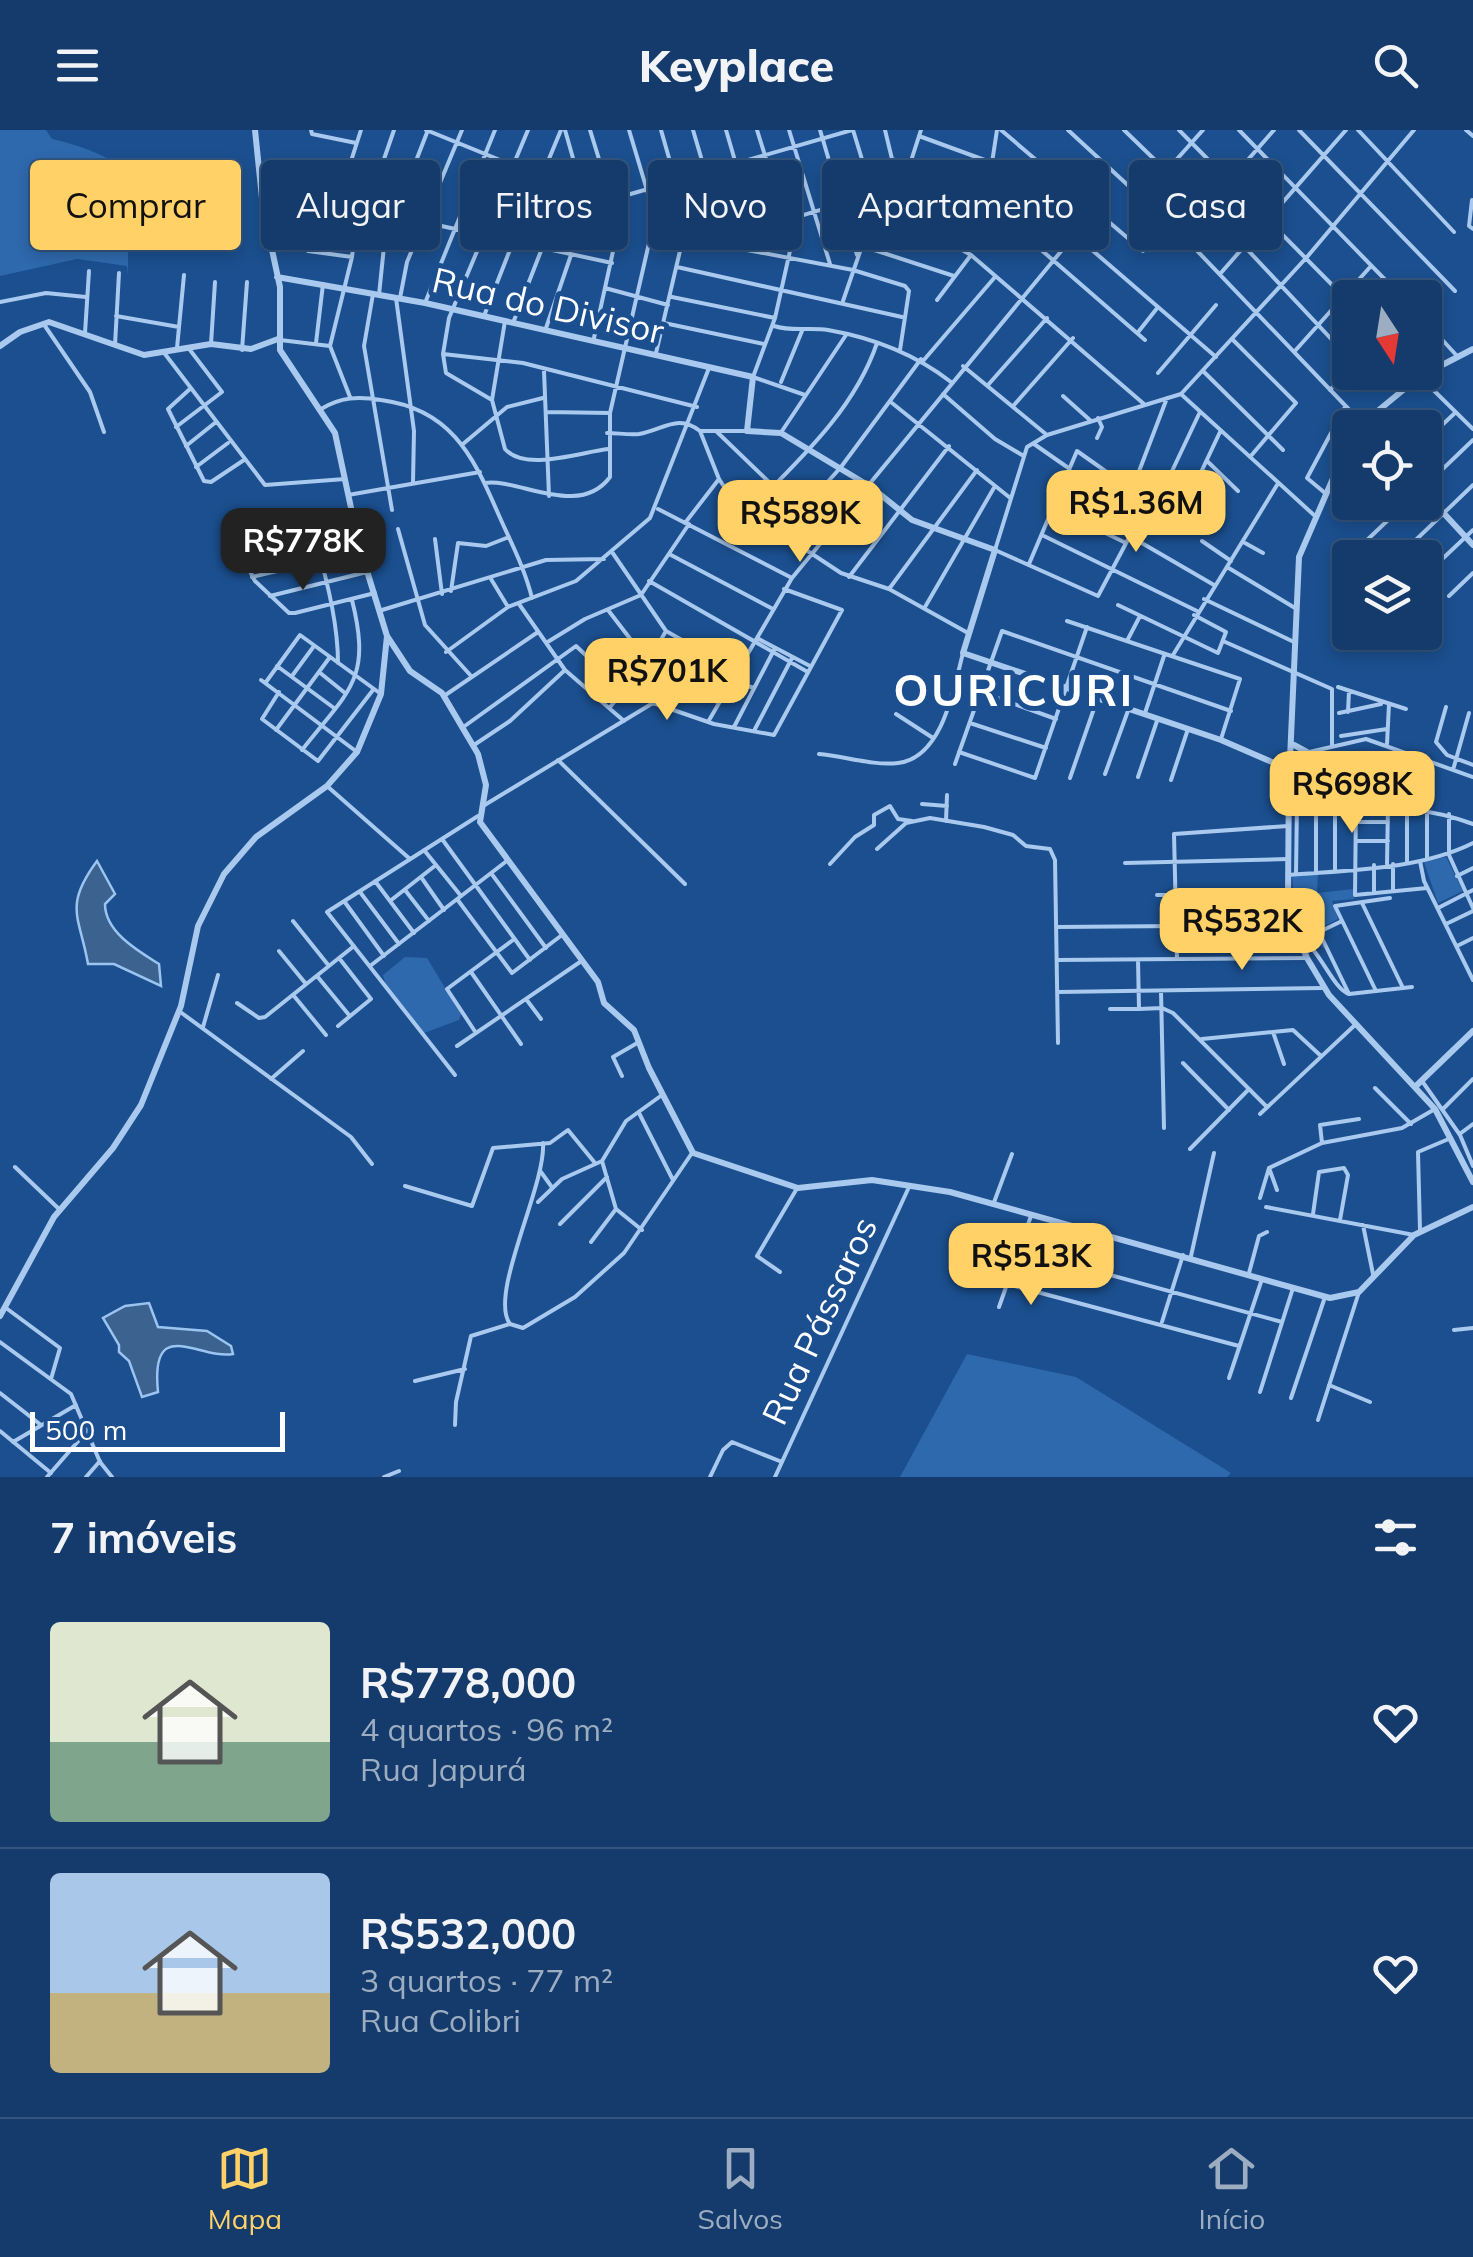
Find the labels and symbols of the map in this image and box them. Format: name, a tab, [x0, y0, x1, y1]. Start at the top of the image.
street label: Rua do Divisor	[428, 257, 668, 353]
north arrow	[1332, 280, 1442, 390]
pin: R$1.36M	[1044, 470, 1228, 555]
pin: R$589K	[719, 480, 881, 565]
pin: R$778K	[222, 508, 384, 593]
pin: R$701K	[586, 638, 748, 723]
district label: OURICURI	[893, 661, 1135, 717]
pin: R$698K	[1271, 751, 1433, 836]
pin: R$532K	[1161, 888, 1323, 973]
street label: Rua Pássaros	[752, 1210, 886, 1431]
pin: R$513K	[950, 1223, 1112, 1308]
scale bar	[30, 1407, 285, 1452]

